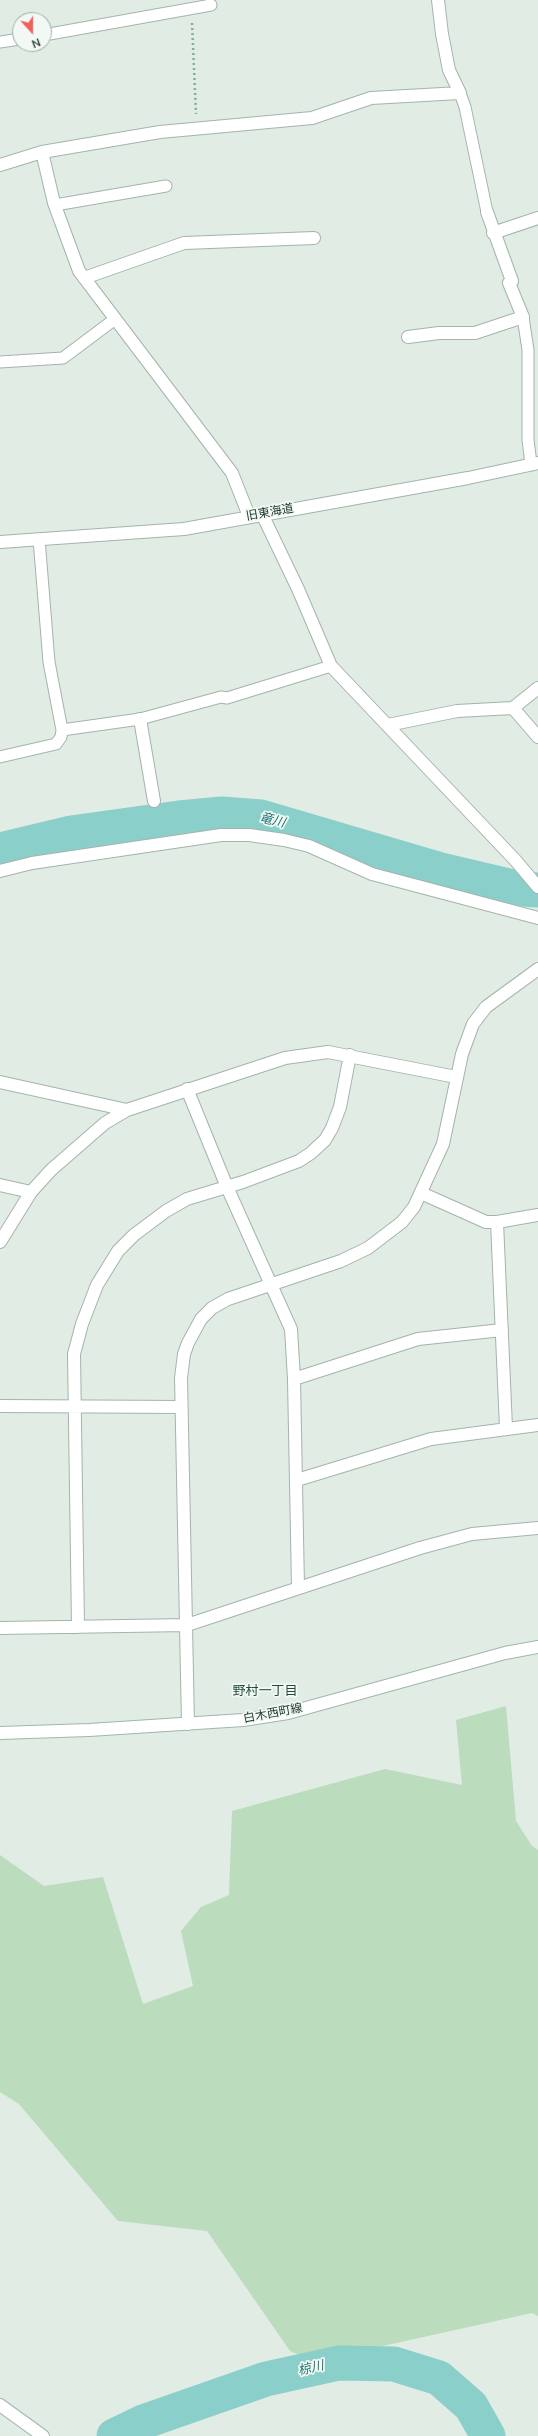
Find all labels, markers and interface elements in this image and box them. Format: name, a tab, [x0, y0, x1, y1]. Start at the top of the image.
north arrow	[12, 12, 52, 52]
text: N	[30, 34, 43, 51]
street label: 旧東海道	[245, 502, 295, 524]
water label: 竜川	[257, 810, 287, 832]
district label: 野村一丁目	[233, 1684, 297, 1700]
street label: 白木西町線	[242, 1701, 304, 1727]
water label: 椋川	[297, 2358, 325, 2380]

